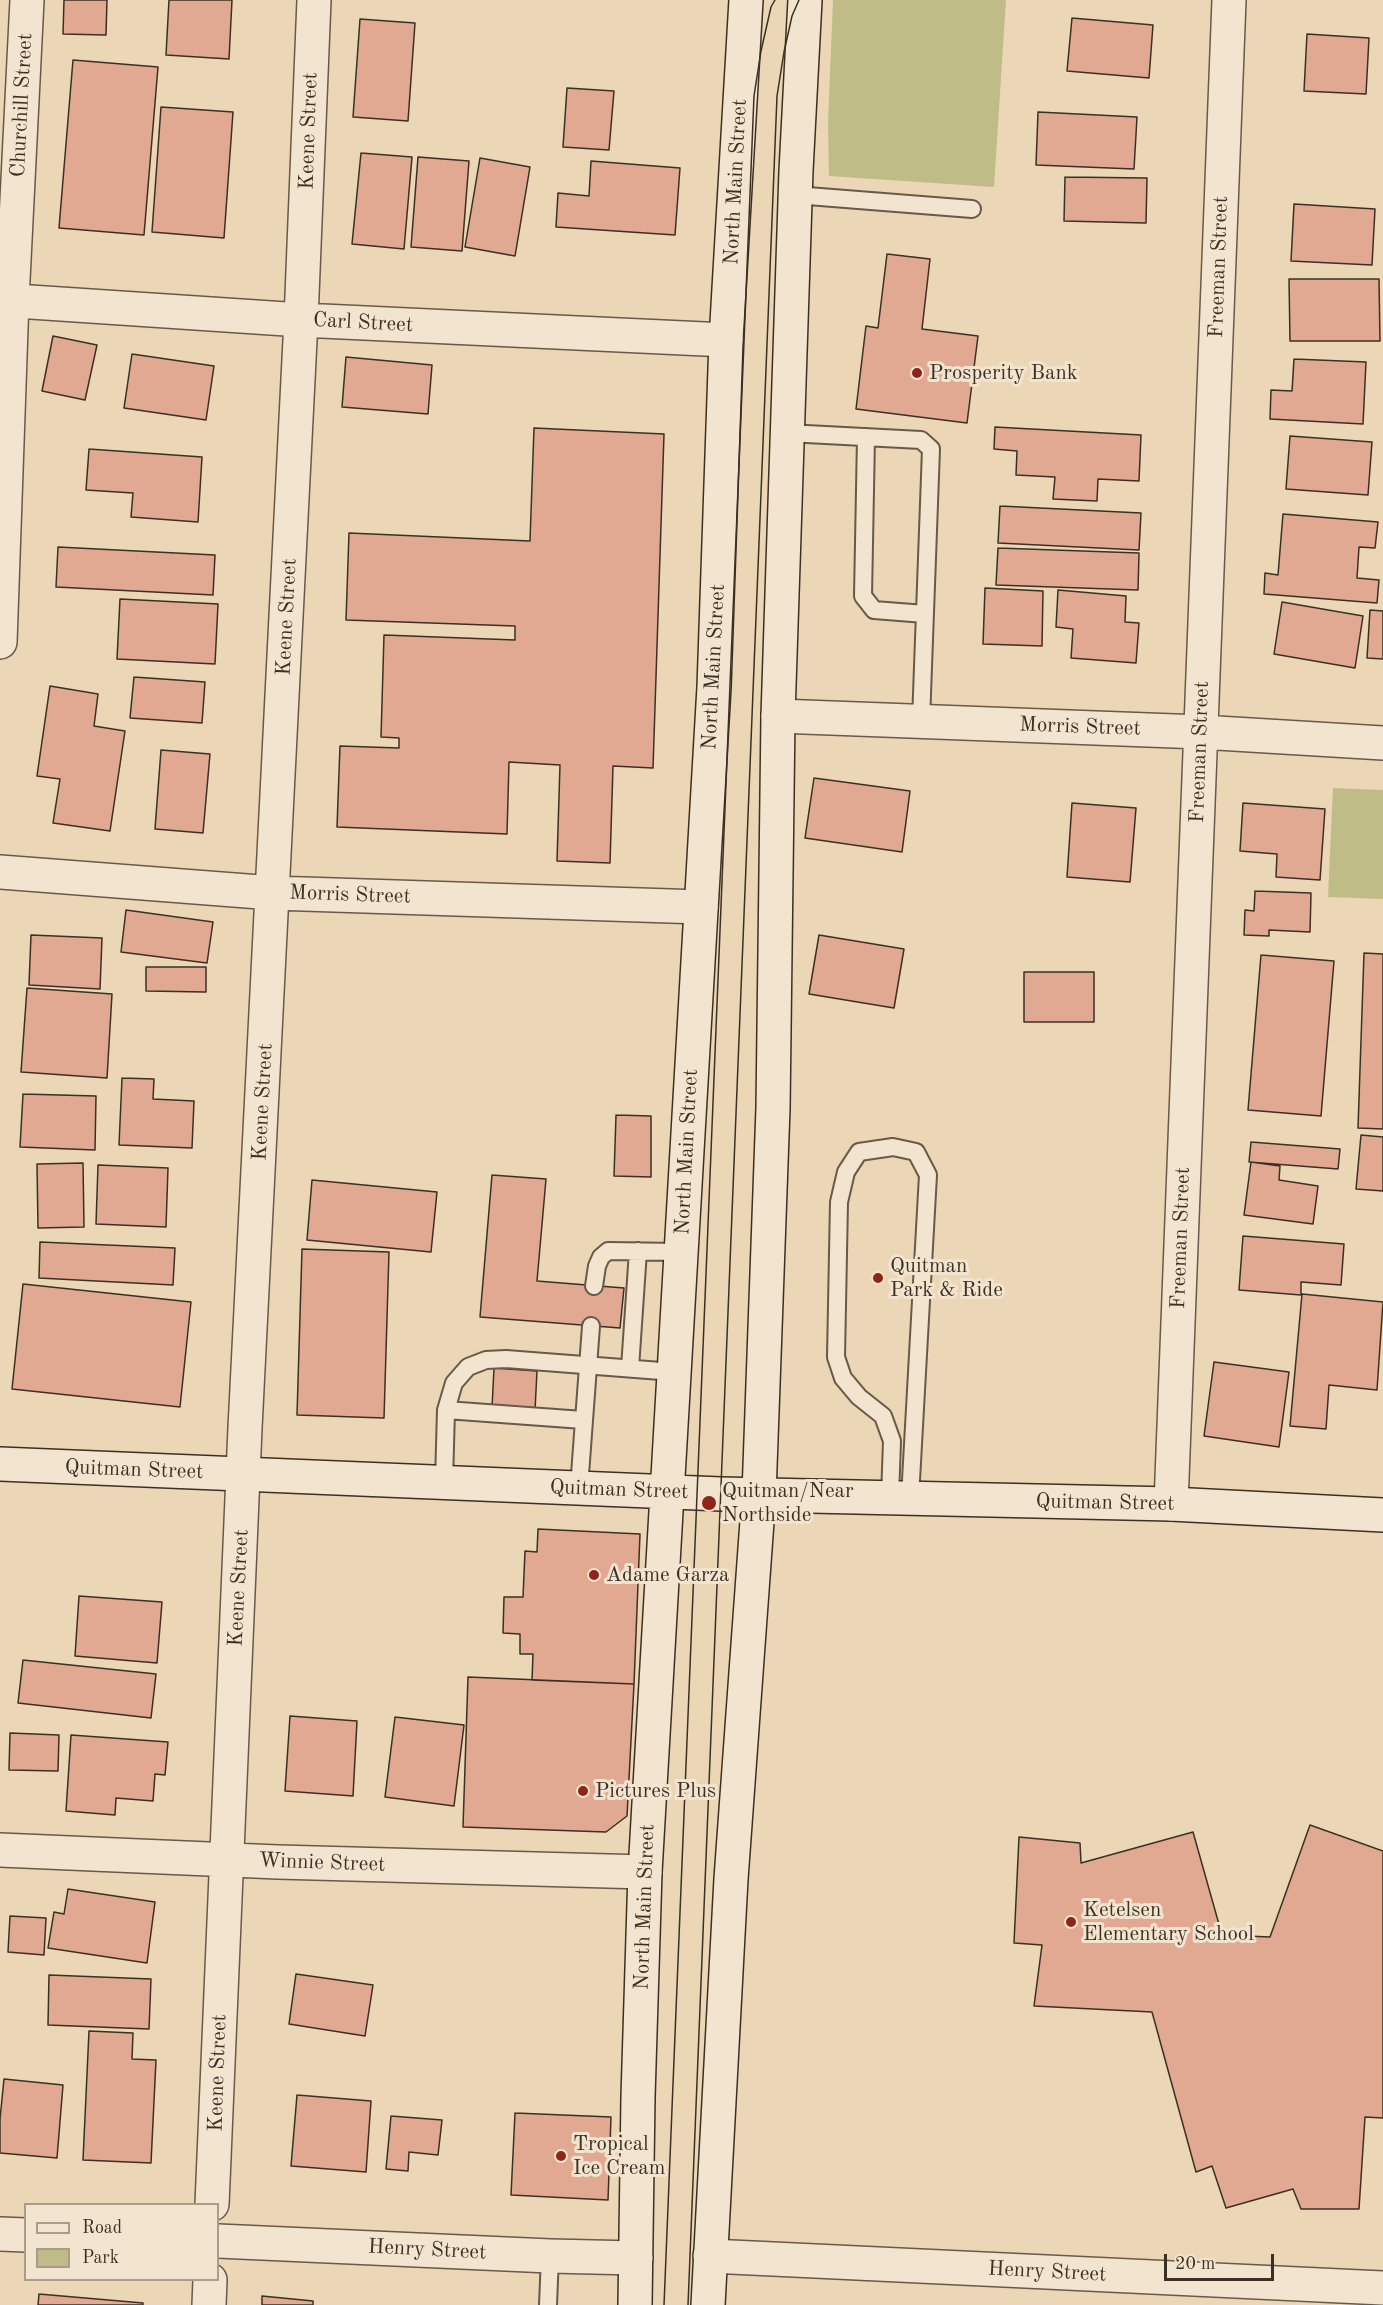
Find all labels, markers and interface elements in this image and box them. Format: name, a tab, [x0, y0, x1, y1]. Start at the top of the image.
street label: Churchill Street	[6, 32, 38, 178]
street label: Keene Street	[294, 72, 324, 190]
street label: North Main Street	[719, 98, 753, 266]
street label: Freeman Street	[1204, 196, 1234, 338]
street label: Carl Street	[312, 308, 414, 338]
place label: Prosperity Bank	[929, 360, 1078, 386]
marker: Prosperity Bank	[910, 366, 924, 380]
street label: Keene Street	[271, 558, 303, 676]
street label: North Main Street	[697, 583, 731, 751]
street label: Freeman Street	[1185, 681, 1215, 823]
street label: Morris Street	[1019, 712, 1141, 742]
street label: Morris Street	[289, 880, 411, 910]
street label: Keene Street	[247, 1043, 279, 1161]
street label: North Main Street	[670, 1068, 704, 1236]
street label: Freeman Street	[1166, 1167, 1196, 1309]
place label: Quitman Park & Ride	[890, 1253, 1003, 1303]
marker: Quitman Park & Ride	[871, 1271, 885, 1285]
street label: Quitman Street	[64, 1455, 204, 1485]
street label: Quitman Street	[549, 1475, 689, 1505]
place label: Quitman/Near Northside	[722, 1478, 854, 1528]
street label: Quitman Street	[1035, 1489, 1175, 1517]
marker: Quitman/Near Northside	[700, 1494, 718, 1512]
street label: Keene Street	[223, 1529, 255, 1647]
place label: Adame Garza	[606, 1562, 729, 1588]
marker: Adame Garza	[587, 1568, 601, 1582]
place label: Pictures Plus	[595, 1778, 716, 1804]
marker: Pictures Plus	[576, 1784, 590, 1798]
street label: North Main Street	[630, 1823, 660, 1991]
street label: Winnie Street	[258, 1848, 386, 1878]
place label: Ketelsen Elementary School	[1083, 1897, 1254, 1947]
marker: Ketelsen Elementary School	[1064, 1915, 1078, 1929]
street label: Keene Street	[203, 2014, 233, 2132]
place label: Tropical Ice Cream	[573, 2131, 665, 2181]
marker: Tropical Ice Cream	[554, 2149, 568, 2163]
legend	[24, 2203, 219, 2281]
text: Road	[82, 2219, 122, 2237]
street label: Henry Street	[367, 2234, 487, 2266]
scale bar	[1167, 2242, 1276, 2280]
text: Park	[82, 2249, 119, 2267]
text: 20 m	[1175, 2255, 1215, 2273]
street label: Henry Street	[987, 2256, 1107, 2288]

